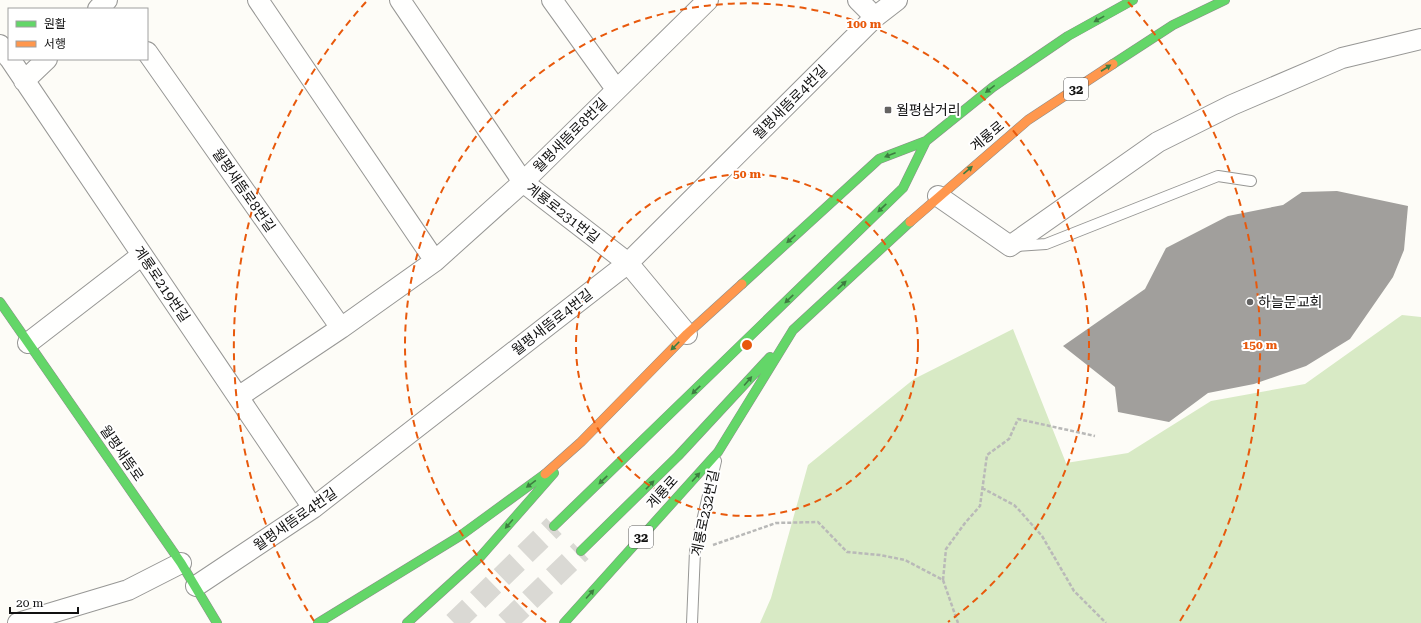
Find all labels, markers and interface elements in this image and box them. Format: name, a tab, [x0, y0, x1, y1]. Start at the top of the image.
legend	[8, 8, 148, 60]
one-way arrow	[1093, 15, 1105, 22]
text: 원활	[44, 17, 66, 31]
text: 100 m	[847, 17, 882, 31]
text: 서행	[44, 37, 66, 51]
street label: 월평새뜸로4번길	[750, 62, 830, 142]
one-way arrow	[1101, 65, 1112, 72]
road number: 32	[1064, 78, 1088, 100]
one-way arrow	[984, 85, 995, 94]
street label: 월평새뜸로8번길	[530, 95, 610, 175]
place label: 월평삼거리	[896, 102, 960, 118]
marker: 월평삼거리	[883, 105, 893, 115]
street label: 계룡로	[967, 117, 1007, 155]
street label: 월평새뜸로8번길	[209, 145, 279, 235]
one-way arrow	[883, 152, 895, 158]
one-way arrow	[963, 166, 974, 175]
text: 50 m	[733, 167, 761, 181]
street label: 계룡로231번길	[523, 180, 603, 246]
one-way arrow	[877, 203, 887, 213]
one-way arrow	[786, 234, 797, 243]
street label: 계룡로219번길	[131, 243, 193, 325]
one-way arrow	[837, 280, 847, 289]
street label: 월평새뜸로4번길	[508, 286, 596, 358]
one-way arrow	[784, 294, 794, 304]
place label: 하늘문교회	[1258, 294, 1322, 310]
marker: 하늘문교회	[1245, 297, 1255, 307]
centre of rings	[740, 338, 754, 352]
text: 150 m	[1243, 338, 1278, 352]
one-way arrow	[670, 341, 680, 351]
one-way arrow	[744, 375, 753, 386]
one-way arrow	[691, 385, 701, 394]
street label: 월평새뜸로	[97, 422, 147, 484]
street label: 계룡로232번길	[688, 468, 722, 558]
street label: 계룡로	[643, 472, 681, 512]
one-way arrow	[691, 472, 700, 482]
one-way arrow	[598, 475, 608, 485]
one-way arrow	[526, 480, 536, 488]
one-way arrow	[645, 481, 654, 490]
street label: 월평새뜸로4번길	[250, 484, 340, 554]
one-way arrow	[505, 519, 514, 528]
road number: 32	[629, 526, 653, 548]
scale bar	[10, 589, 78, 615]
one-way arrow	[585, 589, 594, 599]
text: 20 m	[16, 596, 43, 610]

